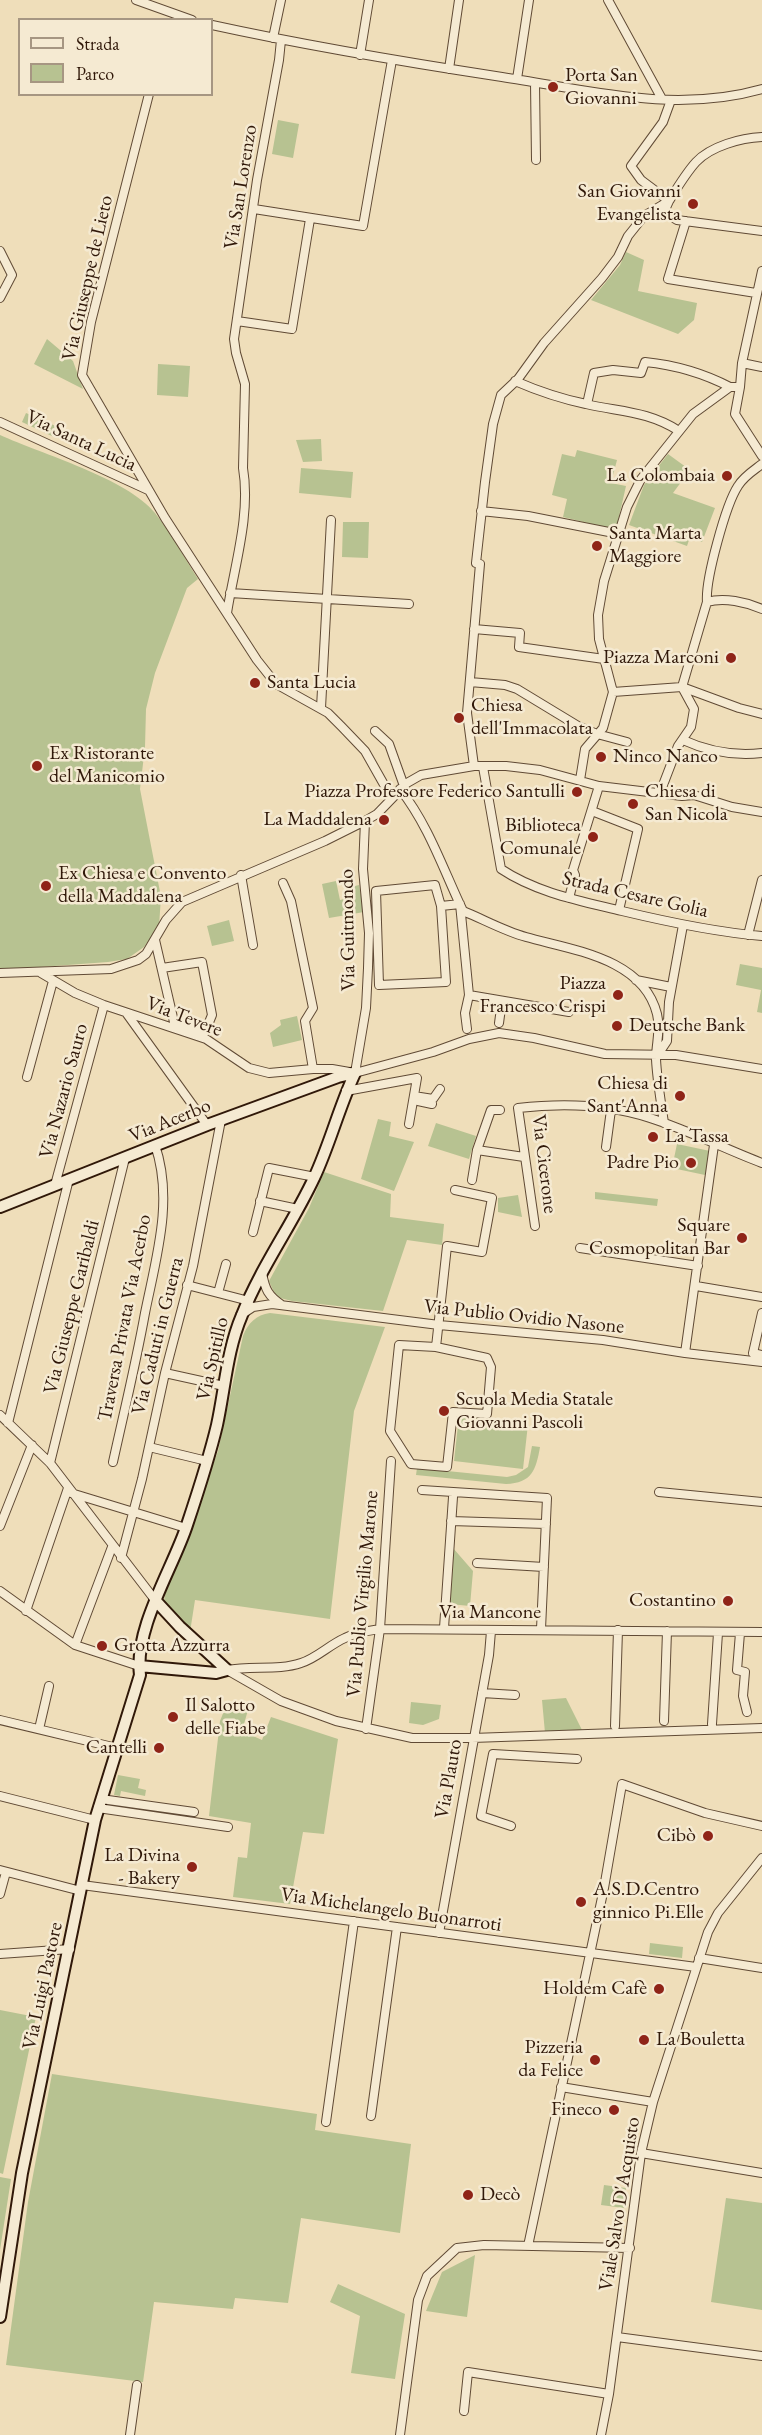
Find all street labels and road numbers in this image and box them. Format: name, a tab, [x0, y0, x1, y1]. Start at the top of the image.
street label: Via San Lorenzo	[219, 123, 263, 251]
street label: Via Giuseppe de Lieto	[57, 193, 119, 363]
street label: Via Santa Lucia	[22, 405, 140, 477]
street label: Strada Cesare Golia	[560, 867, 710, 923]
street label: Via Guitmondo	[335, 869, 361, 991]
street label: Via Tevere	[143, 992, 225, 1042]
street label: Via Nazario Sauro	[34, 1021, 94, 1161]
street label: Via Acerbo	[126, 1094, 214, 1148]
street label: Via Cicerone	[526, 1113, 562, 1215]
street label: Traversa Privata Via Acerbo	[93, 1212, 157, 1424]
street label: Via Giuseppe Garibaldi	[39, 1217, 105, 1397]
street label: Via Caduti in Guerra	[127, 1255, 189, 1417]
street label: Via Publio Ovidio Nasone	[423, 1295, 625, 1339]
street label: Via Spitillo	[192, 1315, 234, 1403]
street label: Via Publio Virgilio Marone	[342, 1490, 384, 1698]
street label: Via Mancone	[439, 1601, 541, 1625]
street label: Via Plauto	[430, 1737, 468, 1821]
street label: Via Michelangelo Buonarroti	[279, 1883, 503, 1937]
street label: Via Luigi Pastore	[18, 1920, 68, 2052]
street label: Viale Salvo D'Acquisto	[594, 2115, 646, 2293]

